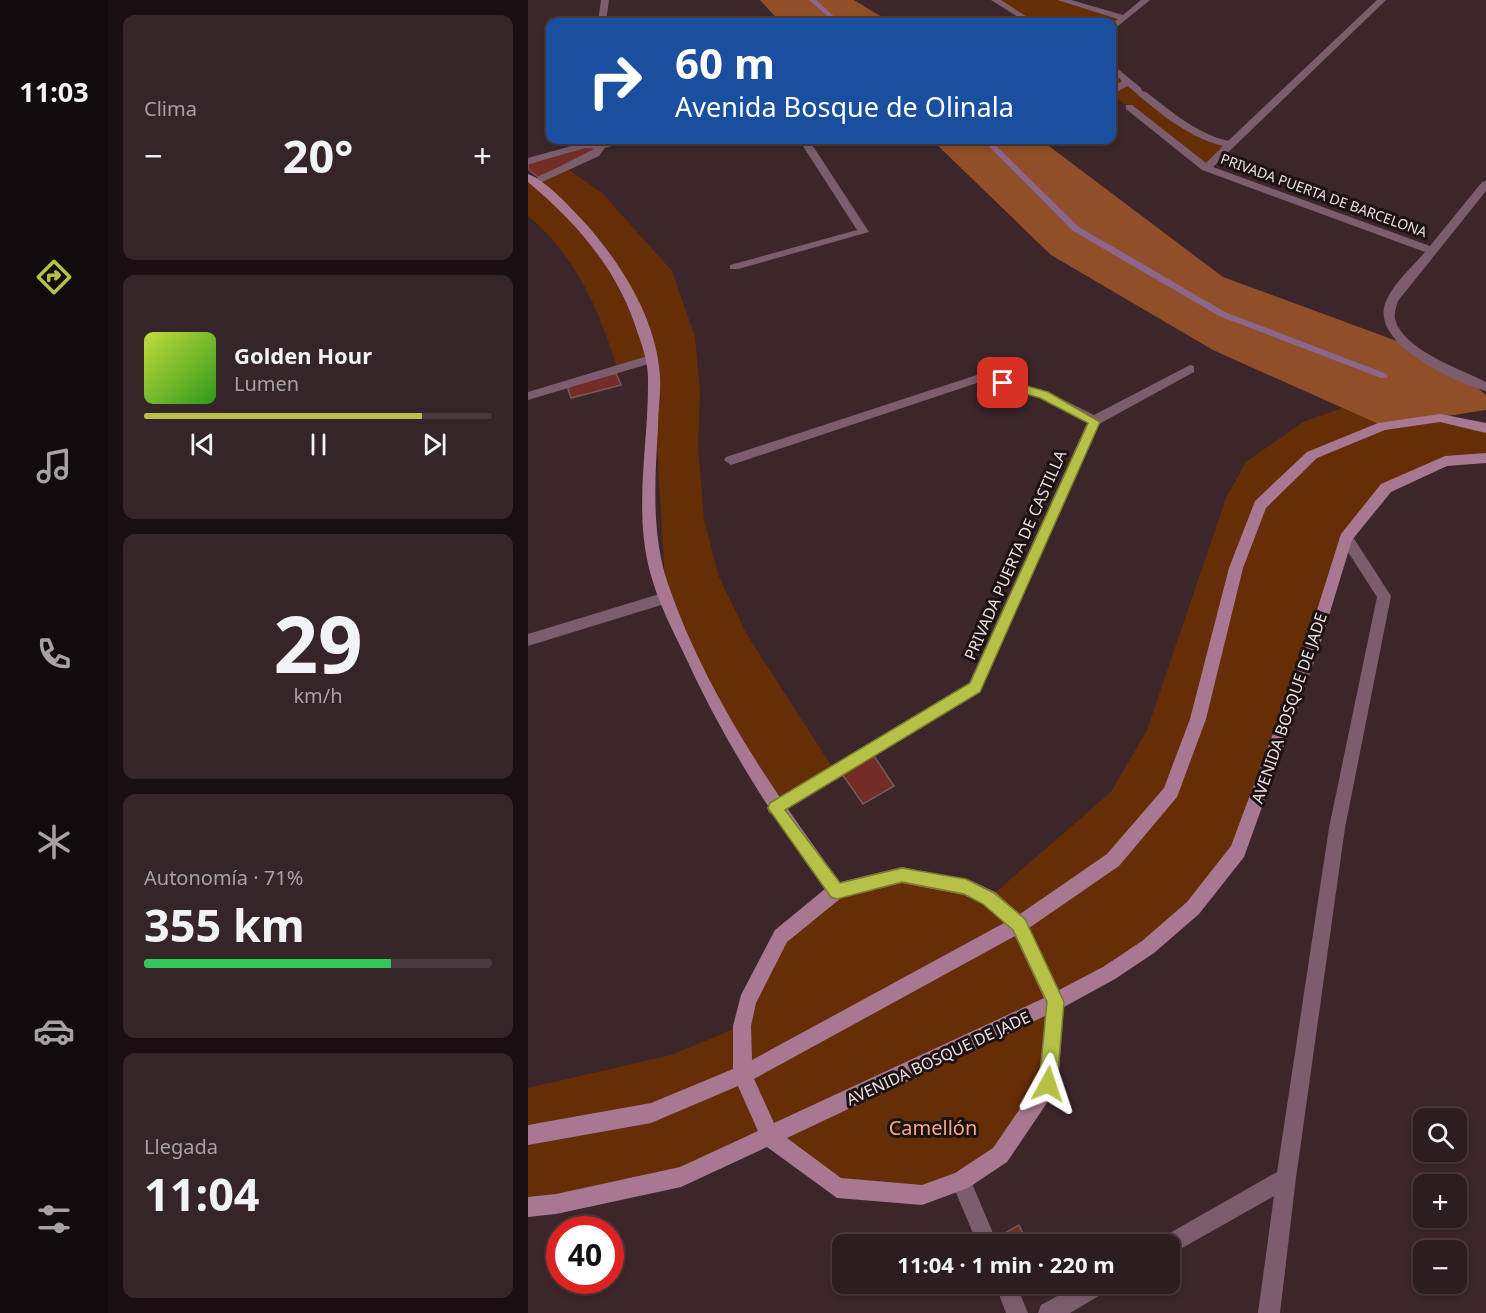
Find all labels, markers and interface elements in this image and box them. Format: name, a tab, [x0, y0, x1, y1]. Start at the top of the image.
text: 60 m	[675, 34, 775, 91]
icon: right	[576, 42, 654, 120]
text: 11:03	[19, 73, 89, 110]
text: Avenida Bosque de Olinala	[675, 88, 1014, 125]
text: Clima	[144, 95, 197, 122]
text: 20°	[283, 125, 353, 186]
text: −	[144, 133, 163, 178]
text: +	[473, 133, 492, 178]
street label: PRIVADA PUERTA DE BARCELONA	[1218, 149, 1430, 241]
icon: directions	[33, 256, 75, 298]
text: Golden Hour	[234, 340, 372, 370]
pin	[977, 357, 1028, 408]
icon: arrive	[986, 366, 1019, 399]
text: Lumen	[234, 370, 299, 397]
icon: previous	[186, 428, 219, 461]
icon: pause	[302, 428, 335, 461]
icon: next	[418, 428, 451, 461]
icon: music	[33, 445, 75, 487]
street label: PRIVADA PUERTA DE CASTILLA	[959, 446, 1072, 663]
text: 29	[273, 590, 363, 696]
street label: AVENIDA BOSQUE DE JADE	[1246, 610, 1332, 806]
icon: phone	[33, 633, 75, 675]
text: km/h	[293, 682, 343, 709]
icon: climate	[33, 821, 75, 863]
text: Autonomía · 71%	[144, 864, 303, 891]
text: 355 km	[144, 894, 305, 955]
street label: AVENIDA BOSQUE DE JADE	[843, 1006, 1033, 1110]
icon: car	[33, 1010, 75, 1052]
position arrow	[1016, 1052, 1080, 1116]
map controls	[1413, 1108, 1467, 1294]
button: search	[1413, 1108, 1467, 1162]
park label: Camellón	[889, 1114, 977, 1141]
text: Llegada	[144, 1133, 218, 1160]
text: 11:04	[144, 1163, 260, 1224]
button: +	[1413, 1174, 1467, 1228]
icon: filters	[33, 1198, 75, 1240]
speed limit sign: 40	[546, 1216, 624, 1294]
button: −	[1413, 1240, 1467, 1294]
text: 11:04 · 1 min · 220 m	[897, 1249, 1115, 1279]

